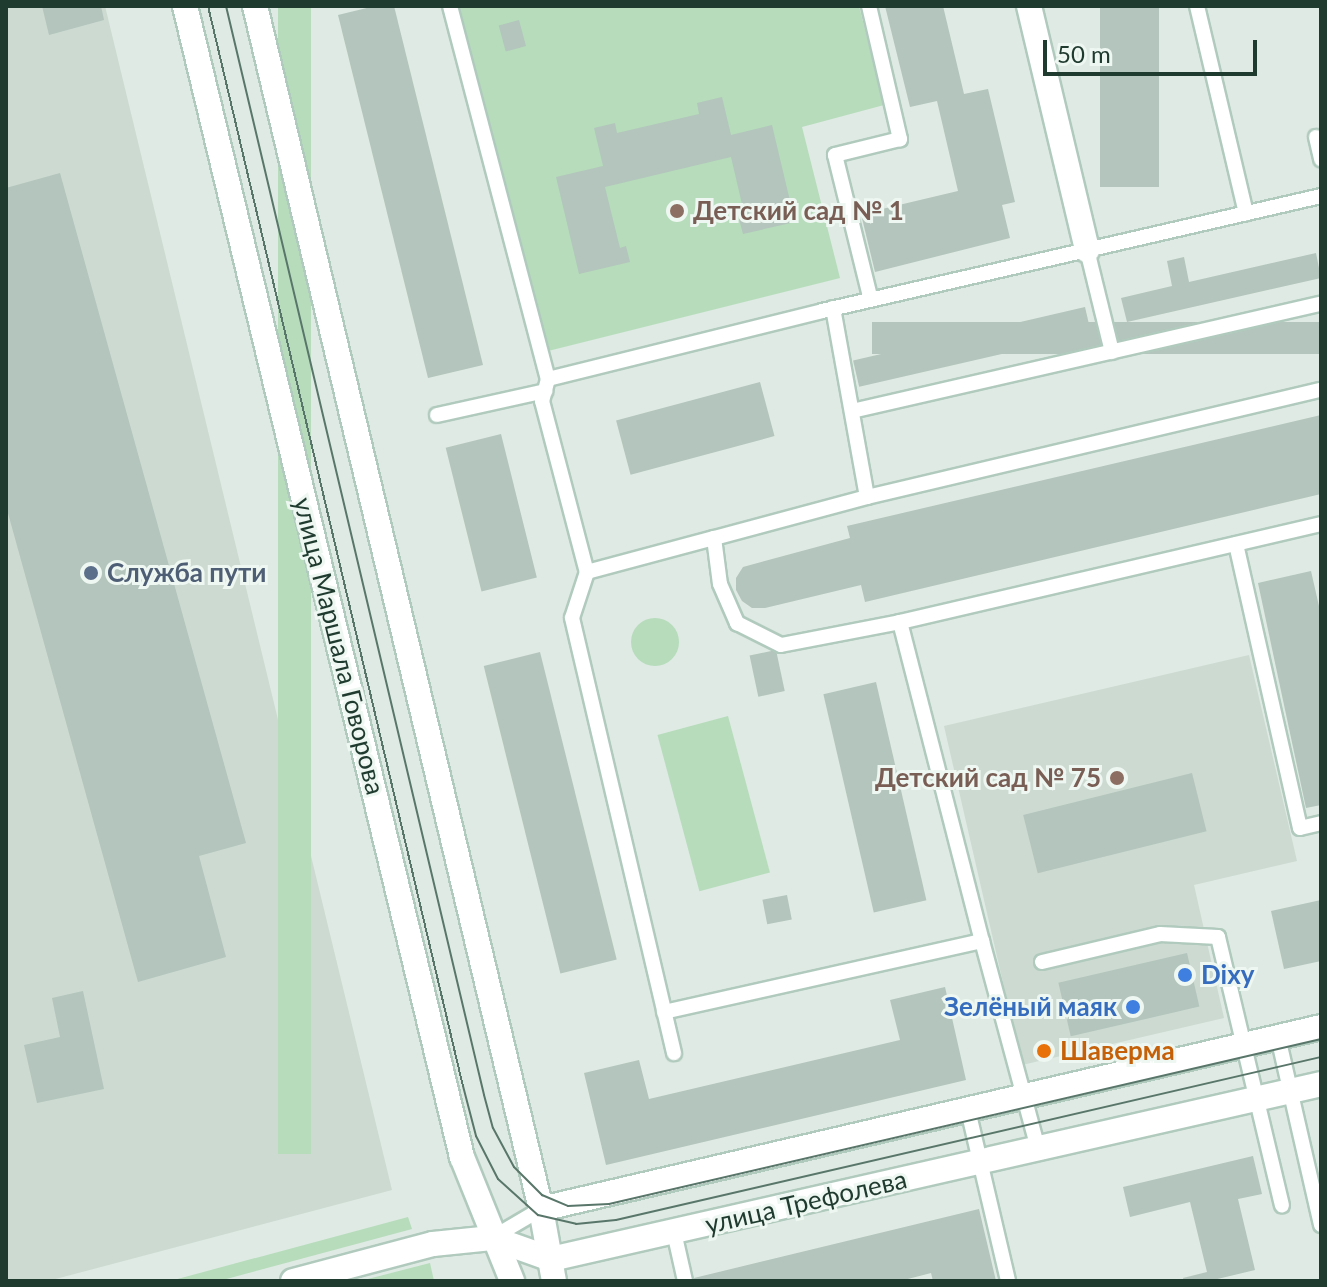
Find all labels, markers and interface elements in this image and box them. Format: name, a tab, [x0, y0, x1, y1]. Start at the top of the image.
scale bar	[1047, 24, 1261, 74]
text: 50 m	[1057, 39, 1111, 68]
place label: Детский сад № 1	[693, 195, 904, 227]
marker: Детский сад № 1	[668, 202, 686, 220]
street label: улица Маршала Говорова	[287, 494, 391, 798]
place label: Служба пути	[107, 557, 266, 589]
marker: Служба пути	[82, 564, 100, 582]
place label: Детский сад № 75	[875, 762, 1101, 794]
marker: Детский сад № 75	[1108, 769, 1126, 787]
place label: Dixy	[1201, 959, 1254, 991]
marker: Dixy	[1176, 966, 1194, 984]
place label: Зелёный маяк	[944, 991, 1117, 1023]
marker: Зелёный маяк	[1124, 998, 1142, 1016]
place label: Шаверма	[1060, 1035, 1175, 1067]
marker: Шаверма	[1035, 1042, 1053, 1060]
street label: улица Трефолева	[702, 1164, 910, 1240]

